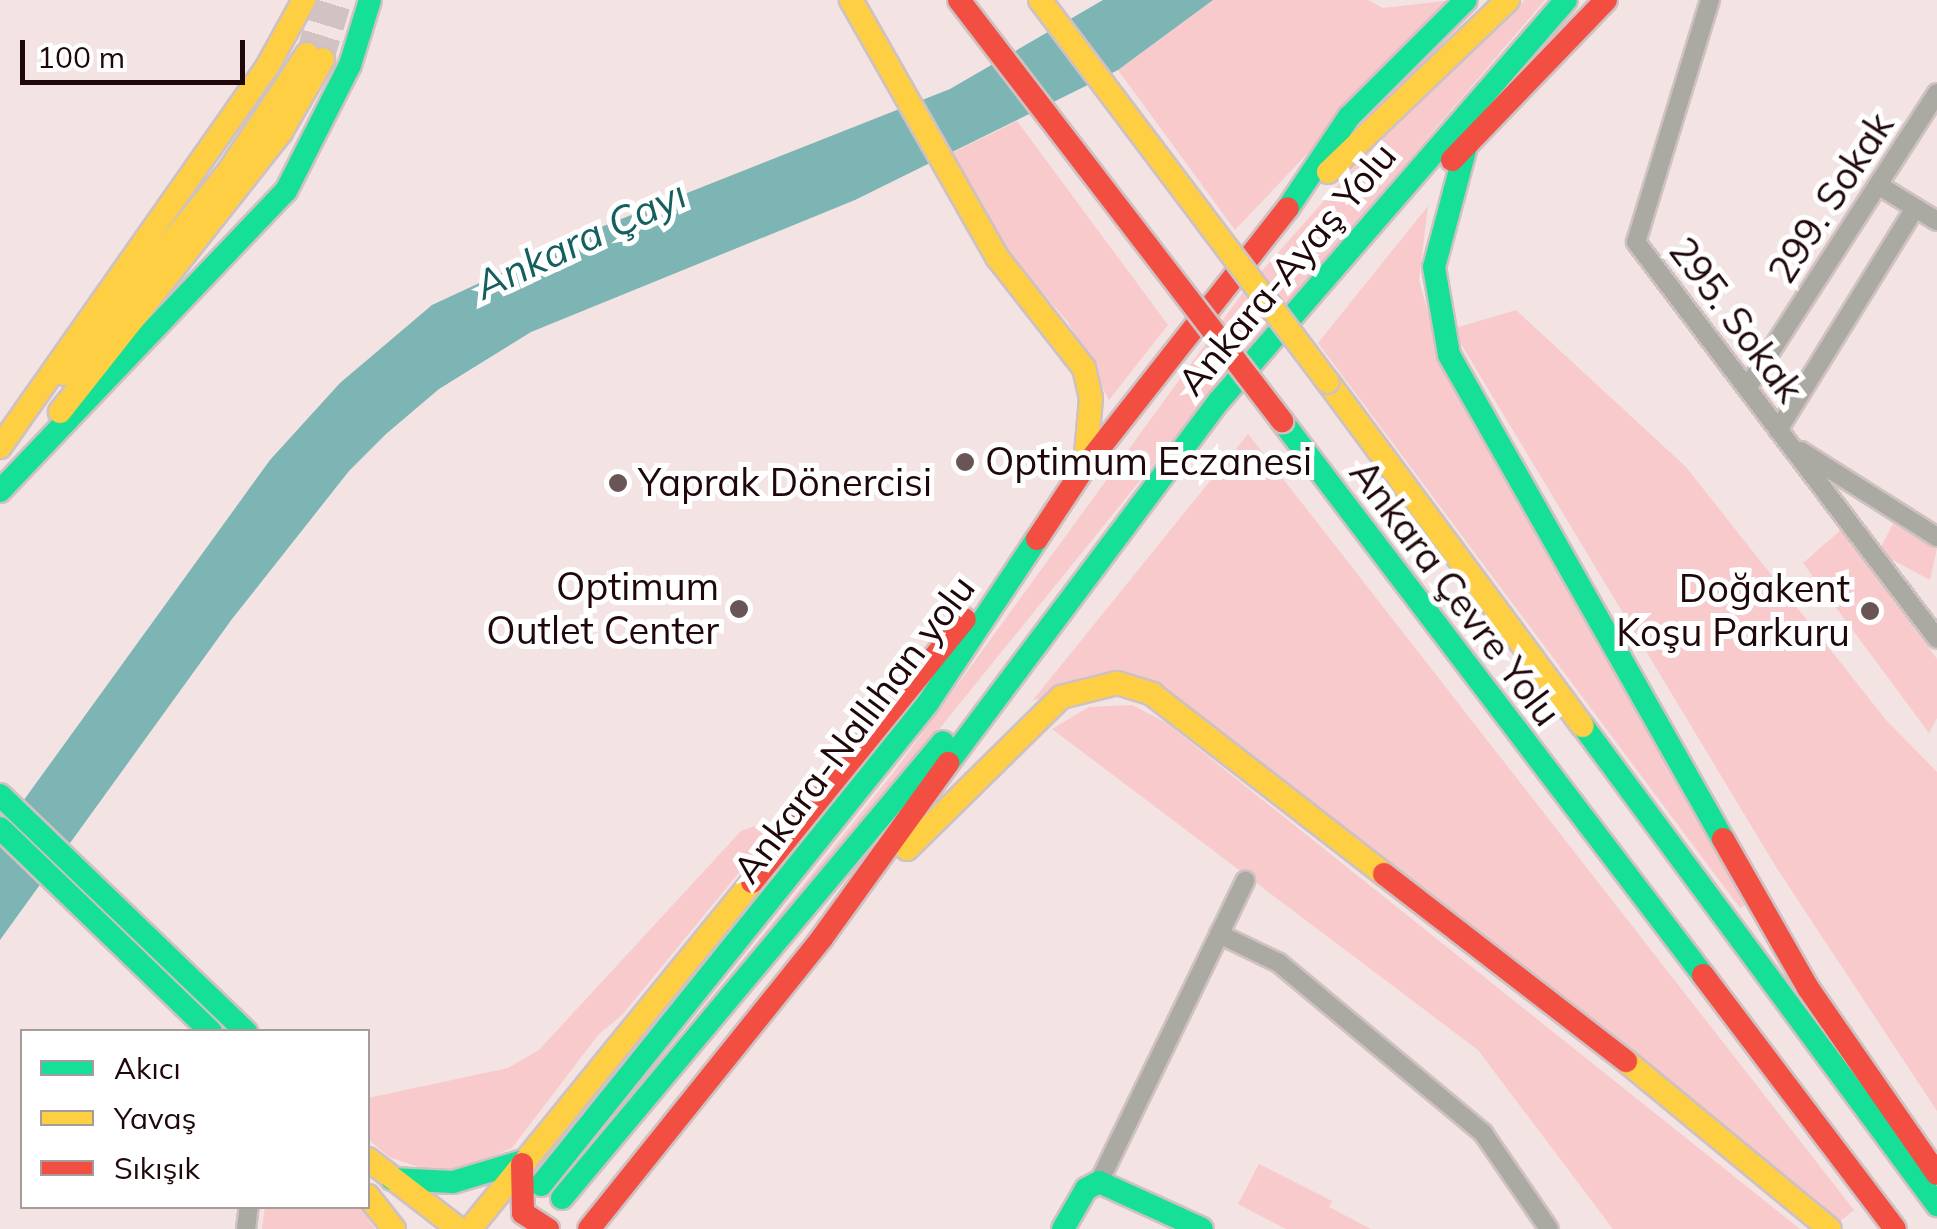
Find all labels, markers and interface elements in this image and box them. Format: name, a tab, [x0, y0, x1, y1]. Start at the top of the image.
scale bar	[25, 20, 250, 82]
text: 100 m	[37, 38, 125, 76]
street label: 299. Sokak	[1759, 104, 1903, 292]
street label: Ankara-Ayaş Yolu	[1168, 134, 1406, 404]
water label: Ankara Çayı	[467, 169, 693, 309]
street label: 295. Sokak	[1659, 229, 1813, 411]
place label: Optimum Eczanesi	[985, 439, 1312, 485]
marker: Optimum Eczanesi	[954, 451, 976, 473]
street label: Ankara Çevre Yolu	[1340, 451, 1570, 735]
place label: Yaprak Dönercisi	[638, 460, 932, 506]
marker: Yaprak Dönercisi	[607, 472, 629, 494]
place label: Optimum Outlet Center	[486, 564, 719, 654]
street label: Ankara-Nallıhan yolu	[723, 566, 985, 892]
place label: Doğakent Koşu Parkuru	[1616, 566, 1850, 656]
marker: Optimum Outlet Center	[728, 598, 750, 620]
marker: Doğakent Koşu Parkuru	[1859, 600, 1881, 622]
legend	[20, 1029, 370, 1209]
text: Akıcı	[114, 1049, 181, 1087]
text: Yavaş	[114, 1099, 196, 1137]
text: Sıkışık	[114, 1149, 200, 1187]

